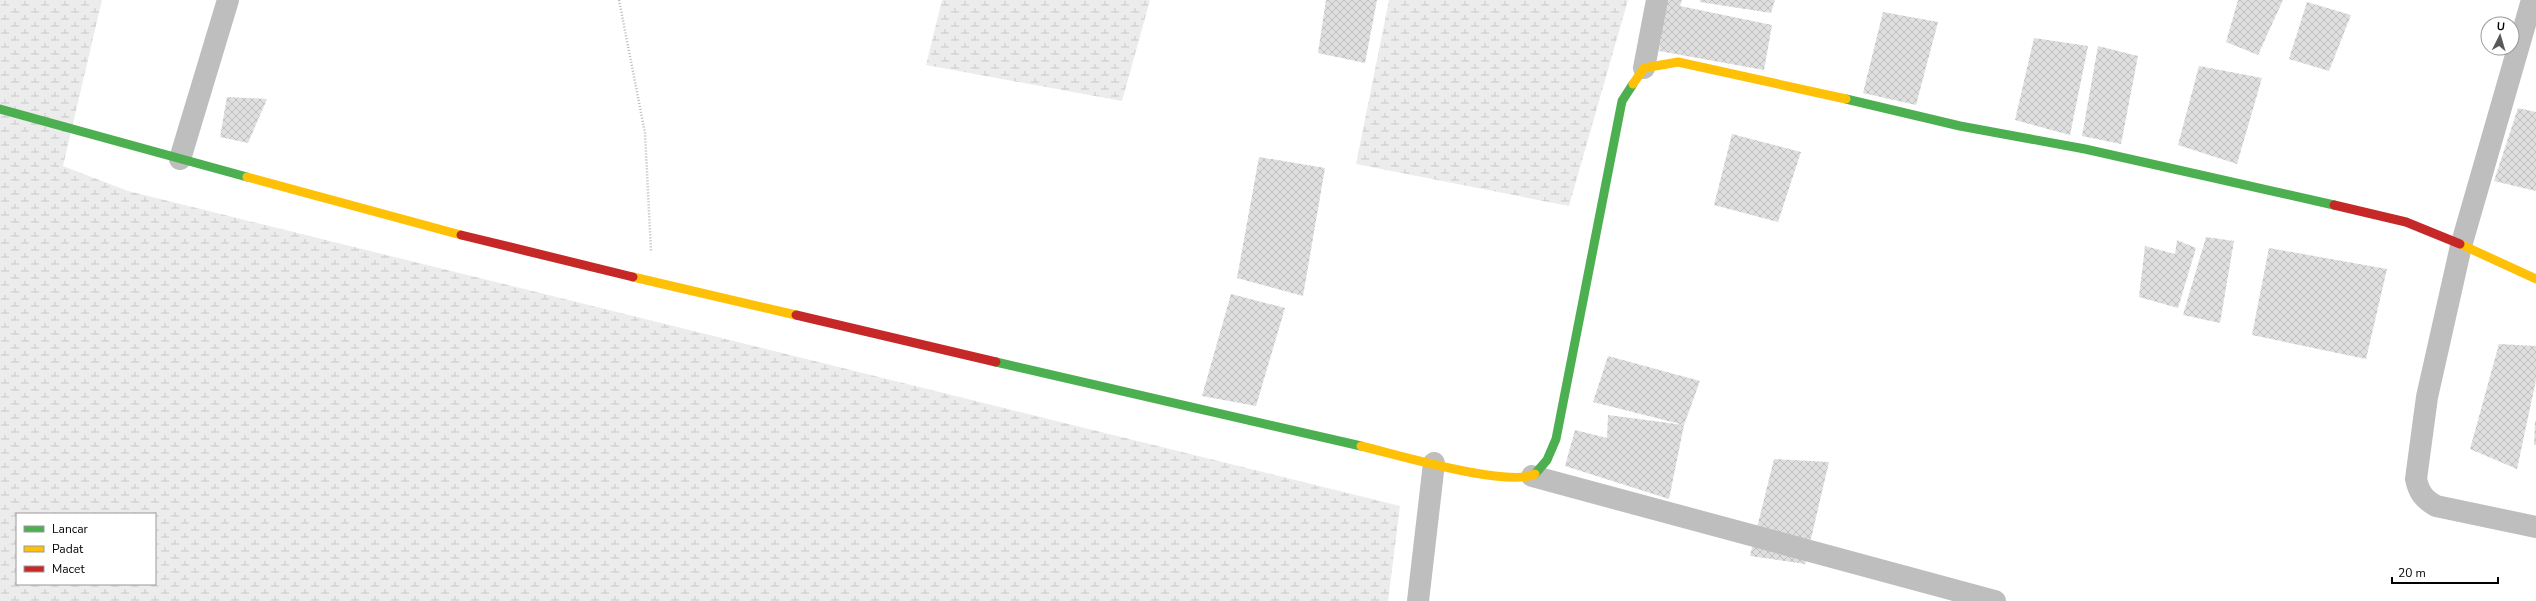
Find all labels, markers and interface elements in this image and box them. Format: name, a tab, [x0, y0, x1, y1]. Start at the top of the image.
north arrow	[2480, 16, 2520, 56]
text: U	[2496, 19, 2506, 34]
legend	[16, 513, 156, 585]
text: Lancar	[52, 521, 89, 537]
text: Padat	[52, 541, 84, 557]
scale bar	[2392, 559, 2498, 585]
text: Macet	[52, 561, 85, 577]
text: 20 m	[2398, 565, 2426, 581]

